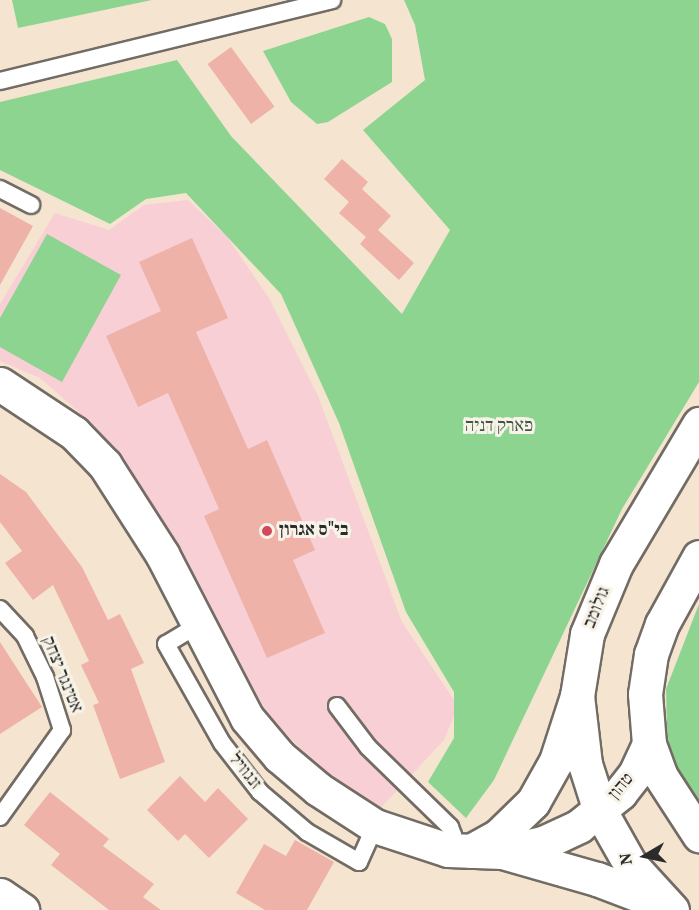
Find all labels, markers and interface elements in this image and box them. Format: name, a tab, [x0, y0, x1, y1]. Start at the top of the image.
park label: פארק דניה	[465, 416, 533, 438]
place label: בי"ס אגרון	[279, 520, 349, 542]
marker: בי"ס אגרון	[260, 524, 274, 538]
street label: גולומב	[580, 584, 616, 632]
street label: אטינגר יצחק	[36, 634, 86, 716]
street label: זנגוויל	[223, 750, 265, 794]
street label: טהון	[605, 769, 639, 805]
north arrow	[615, 826, 675, 886]
text: N	[615, 851, 639, 866]

